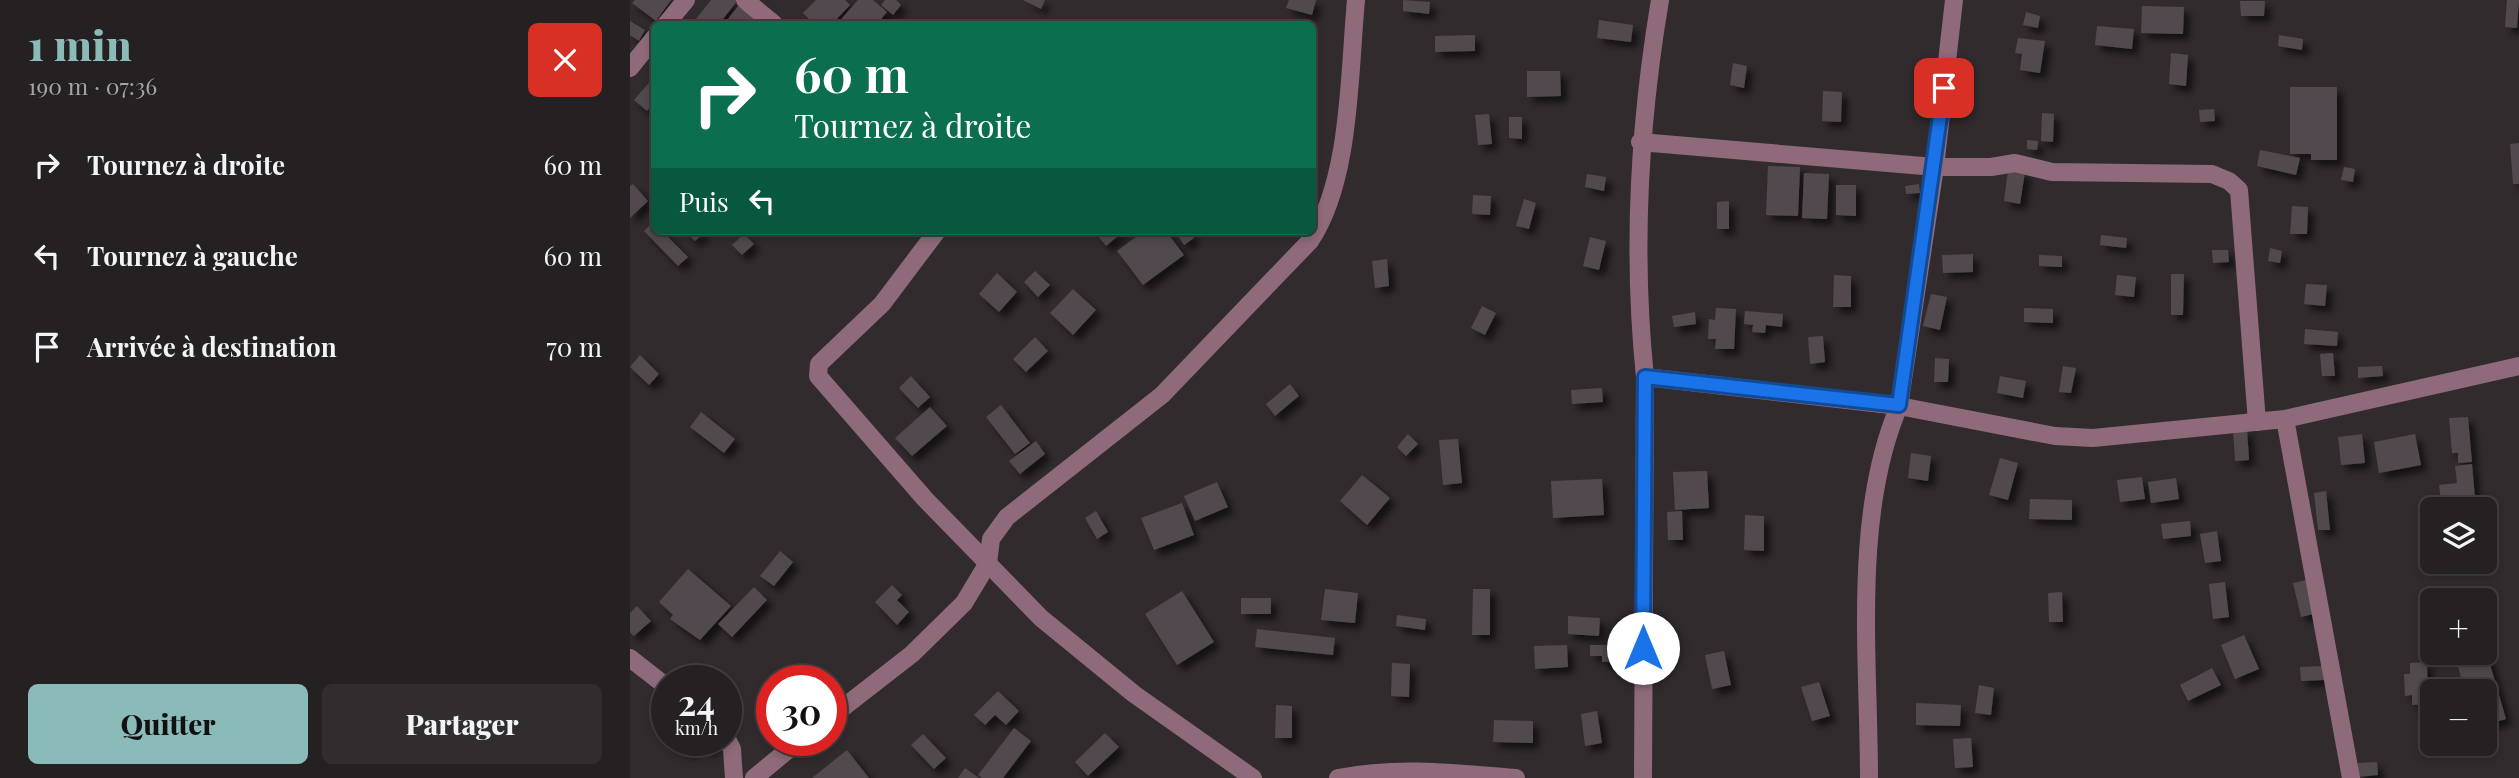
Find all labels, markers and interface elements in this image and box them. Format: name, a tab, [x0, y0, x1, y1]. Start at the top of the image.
text: 1 min	[28, 16, 132, 72]
button: close	[528, 23, 602, 97]
text: 60 m	[794, 40, 909, 105]
icon: right	[679, 49, 770, 140]
pin	[1914, 58, 1974, 118]
icon: arrive	[1925, 69, 1963, 107]
text: 190 m · 07:36	[28, 70, 157, 101]
text: Tournez à droite	[794, 103, 1032, 146]
icon: right	[28, 146, 66, 184]
text: Tournez à droite	[87, 147, 285, 182]
text: 60 m	[543, 147, 602, 182]
icon: left	[743, 182, 781, 220]
text: Puis	[679, 184, 729, 219]
icon: left	[28, 237, 66, 275]
text: Tournez à gauche	[87, 238, 298, 273]
text: 60 m	[543, 238, 602, 273]
icon: arrive	[28, 328, 66, 366]
text: Arrivée à destination	[87, 329, 337, 364]
text: 70 m	[546, 329, 602, 364]
map controls	[2420, 497, 2497, 756]
button: layers	[2420, 497, 2497, 574]
button: +	[2420, 588, 2497, 665]
position arrow	[1606, 611, 1680, 685]
speed limit sign: 30	[756, 665, 847, 756]
text: 24	[678, 678, 715, 725]
button: −	[2420, 679, 2497, 756]
button: Quitter	[28, 684, 308, 764]
button: Partager	[322, 684, 602, 764]
text: km/h	[675, 716, 718, 740]

